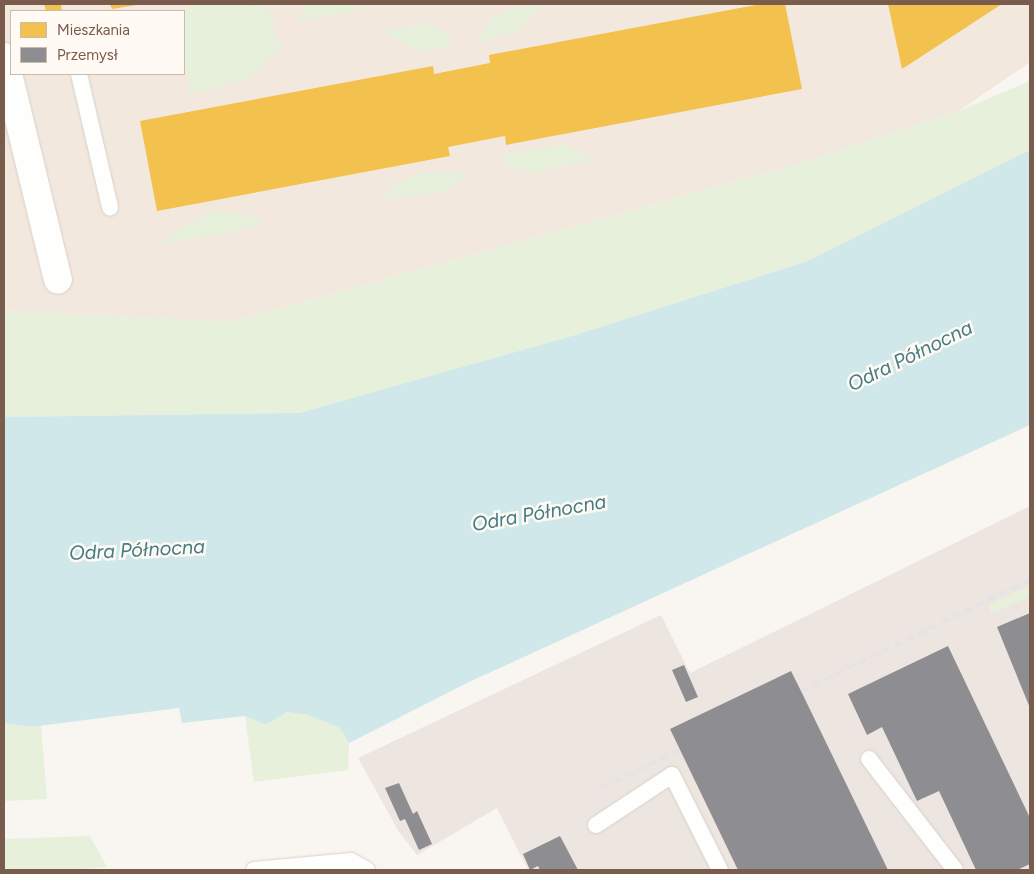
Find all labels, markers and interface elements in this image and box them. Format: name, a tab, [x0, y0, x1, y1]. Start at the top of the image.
legend	[10, 10, 185, 75]
text: Mieszkania	[57, 21, 130, 39]
text: Przemysł	[57, 46, 118, 64]
water label: Odra Północna	[844, 315, 976, 397]
water label: Odra Północna	[470, 489, 608, 537]
water label: Odra Północna	[68, 534, 206, 566]

